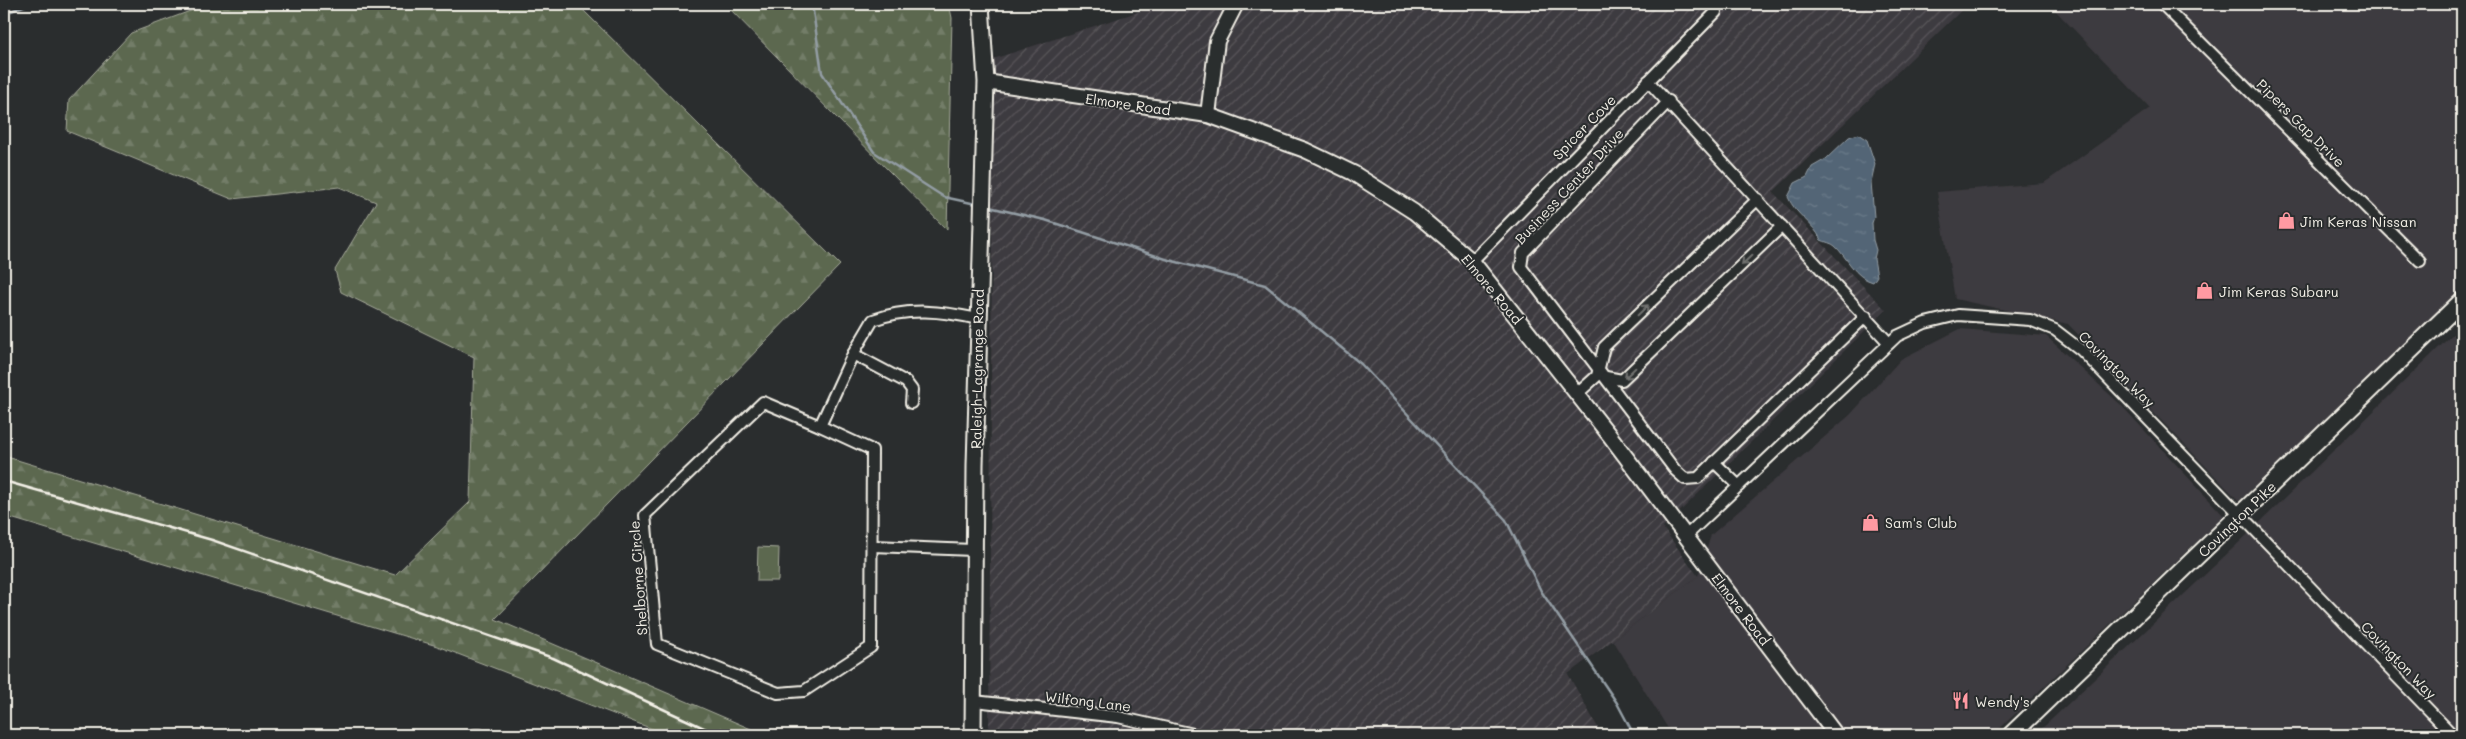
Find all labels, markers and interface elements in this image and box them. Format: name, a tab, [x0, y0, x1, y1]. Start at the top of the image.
street label: Pipers Gap Drive	[2253, 75, 2349, 171]
street label: Elmore Road	[1084, 89, 1172, 119]
street label: Spicer Cove	[1548, 90, 1620, 164]
street label: Business Center Drive	[1510, 124, 1628, 248]
shop icon: Jim Keras Nissan	[2276, 211, 2296, 231]
place label: Jim Keras Nissan	[2300, 212, 2417, 231]
street label: Elmore Road	[1457, 250, 1527, 328]
one-way arrow	[1740, 254, 1753, 266]
shop icon: Jim Keras Subaru	[2195, 281, 2215, 301]
place label: Jim Keras Subaru	[2219, 282, 2339, 301]
street label: Raleigh-Lagrange Road	[966, 289, 988, 449]
one-way arrow	[1637, 303, 1649, 316]
street label: Covington Way	[2075, 327, 2159, 411]
one-way arrow	[1624, 367, 1636, 379]
street label: Covington Pike	[2194, 477, 2280, 561]
shop icon: Sam's Club	[1861, 512, 1881, 532]
place label: Sam's Club	[1885, 513, 1957, 532]
street label: Shelborne Circle	[625, 520, 651, 636]
street label: Elmore Road	[1708, 569, 1775, 649]
street label: Covington Way	[2357, 617, 2441, 703]
street label: Wilfong Lane	[1044, 686, 1132, 716]
restaurant icon: Wendy's	[1951, 691, 1971, 711]
place label: Wendy's	[1975, 692, 2030, 711]

